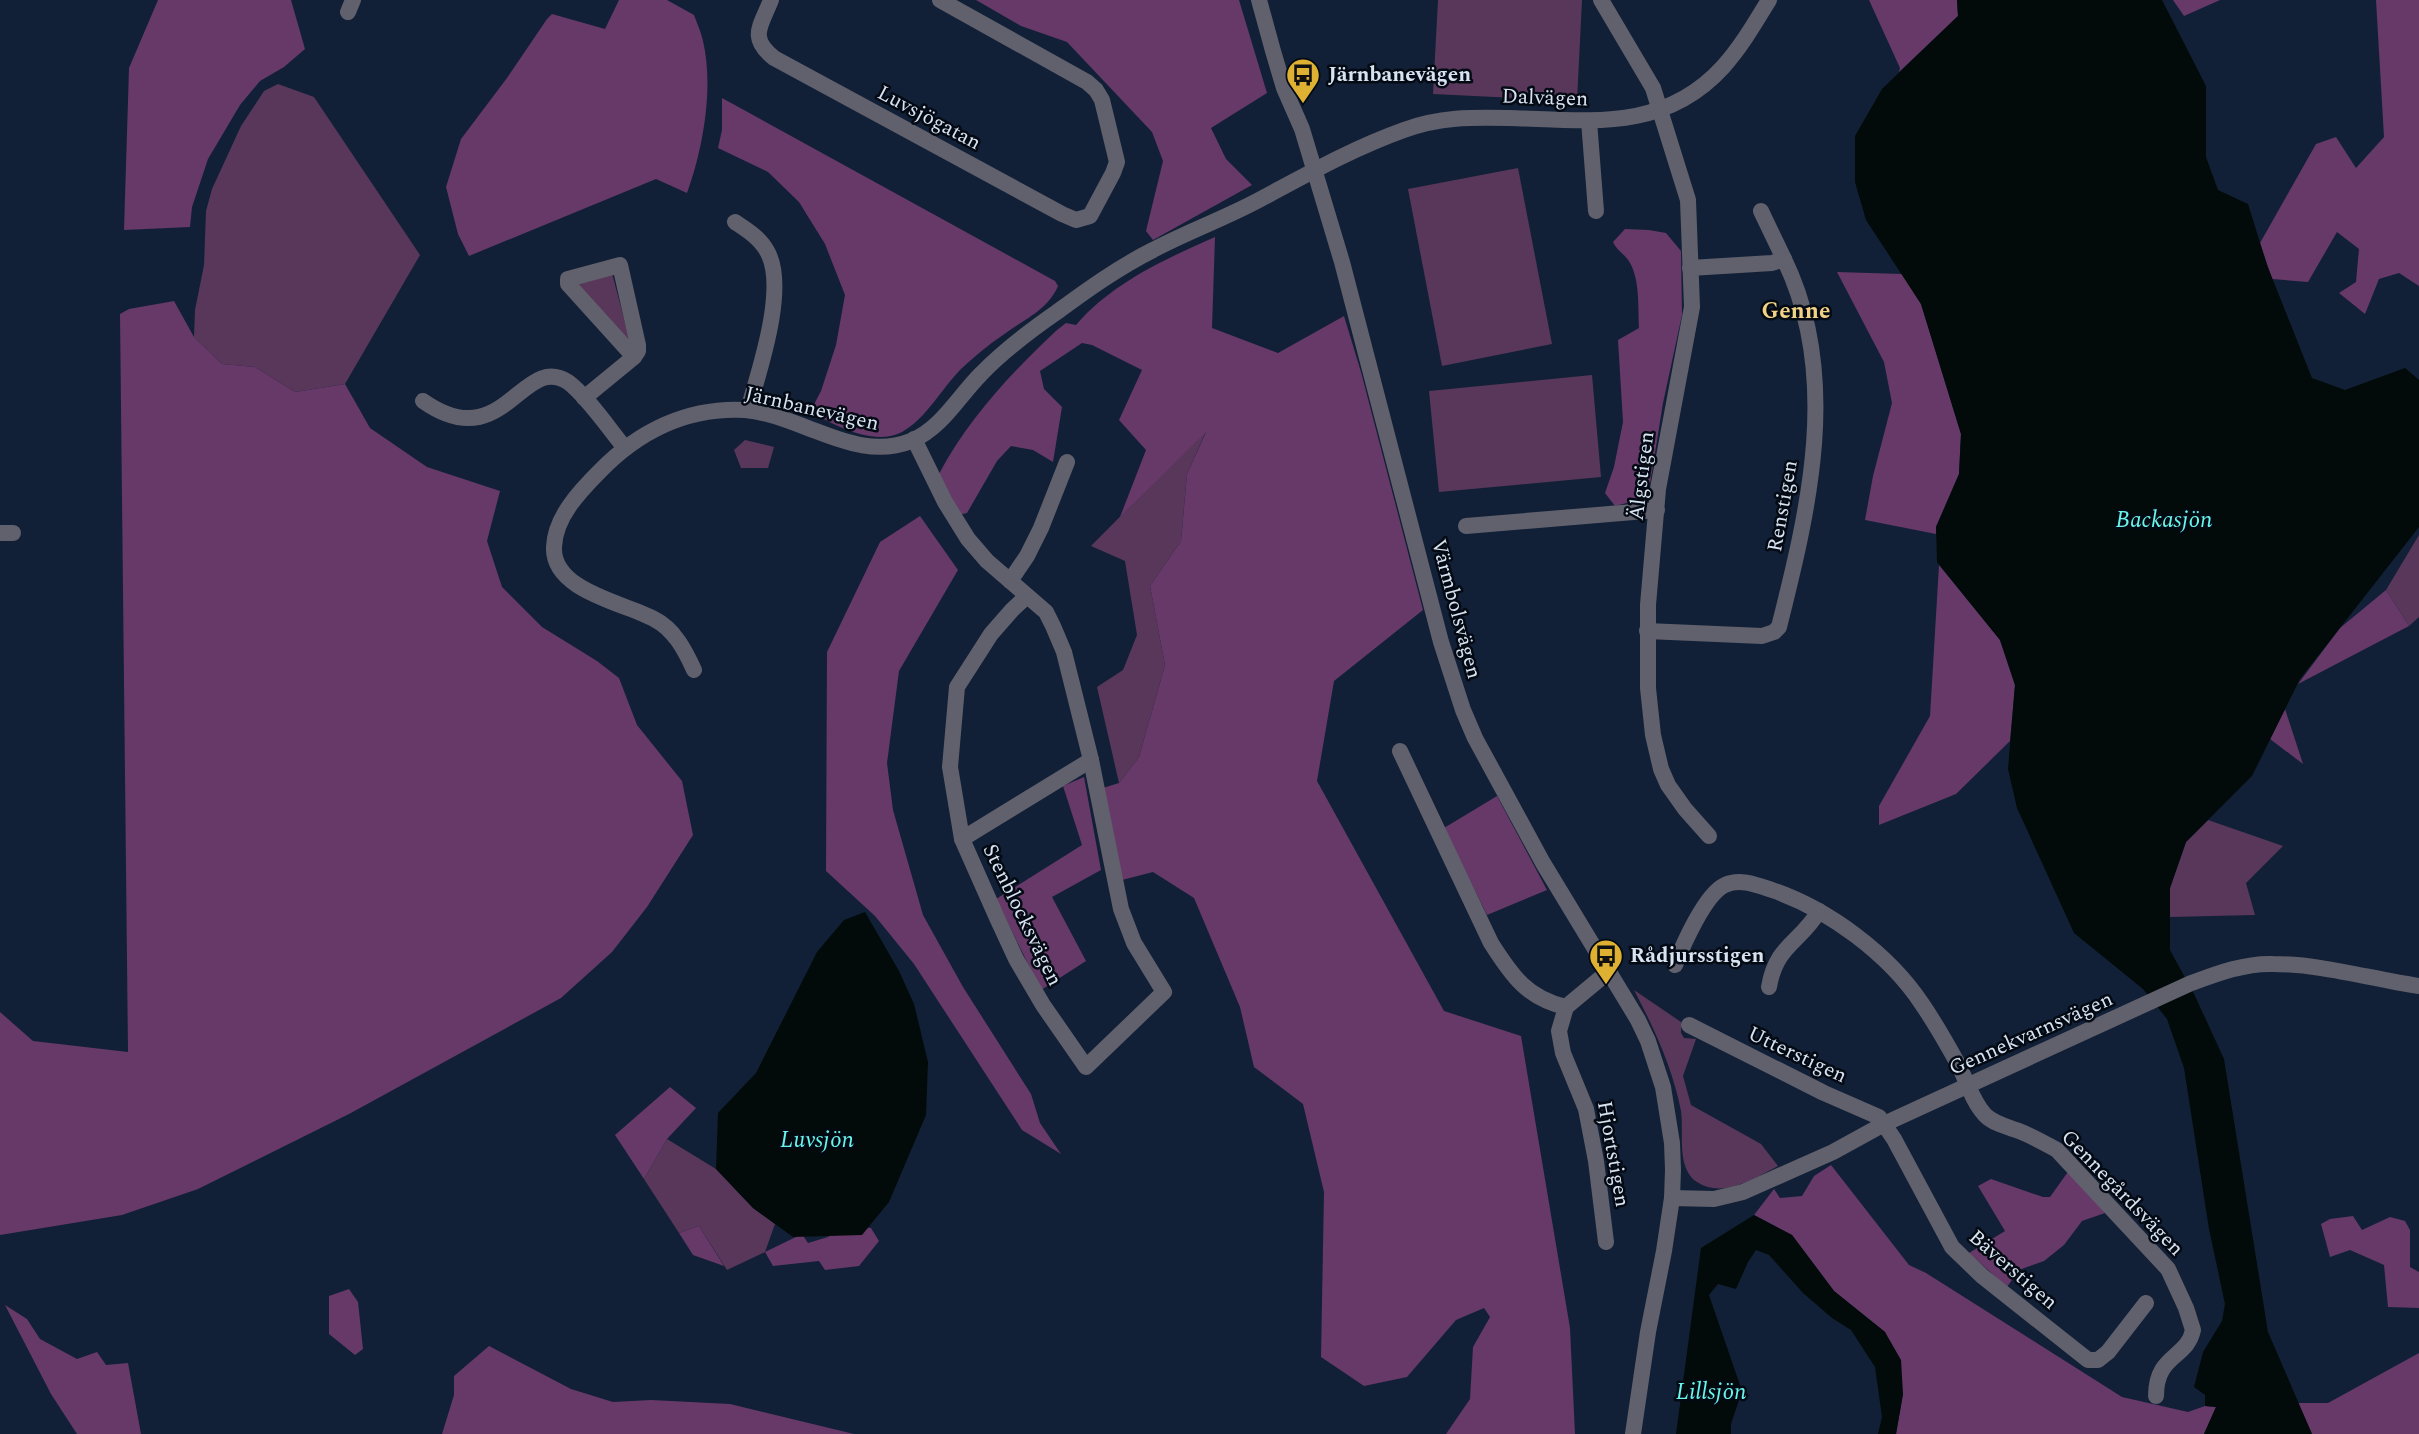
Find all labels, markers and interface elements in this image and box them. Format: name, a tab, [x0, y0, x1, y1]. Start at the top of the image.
bus stop icon: Järnbanevägen	[1284, 56, 1322, 105]
place label: Järnbanevägen	[1328, 59, 1471, 91]
street label: Luvsjögatan	[871, 77, 987, 159]
street label: Dalvägen	[1501, 81, 1589, 115]
district label: Genne	[1762, 294, 1830, 329]
street label: Järnbanevägen	[742, 378, 882, 440]
street label: Älgstigen	[1621, 430, 1663, 522]
street label: Renstigen	[1759, 458, 1807, 554]
water label: Backasjön	[2116, 503, 2212, 538]
street label: Värmbolsvägen	[1422, 536, 1490, 682]
street label: Stenblocksvägen	[974, 838, 1070, 992]
bus stop icon: Rådjursstigen	[1587, 937, 1625, 986]
place label: Rådjursstigen	[1630, 940, 1765, 972]
street label: Gennekvarnsvägen	[1944, 983, 2118, 1085]
street label: Utterstigen	[1742, 1018, 1852, 1092]
street label: Hjortstigen	[1588, 1098, 1638, 1210]
street label: Gennegårdsvägen	[2053, 1122, 2191, 1264]
water label: Luvsjön	[780, 1123, 854, 1158]
street label: Bäverstigen	[1961, 1222, 2065, 1318]
water label: Lillsjön	[1676, 1375, 1746, 1410]

